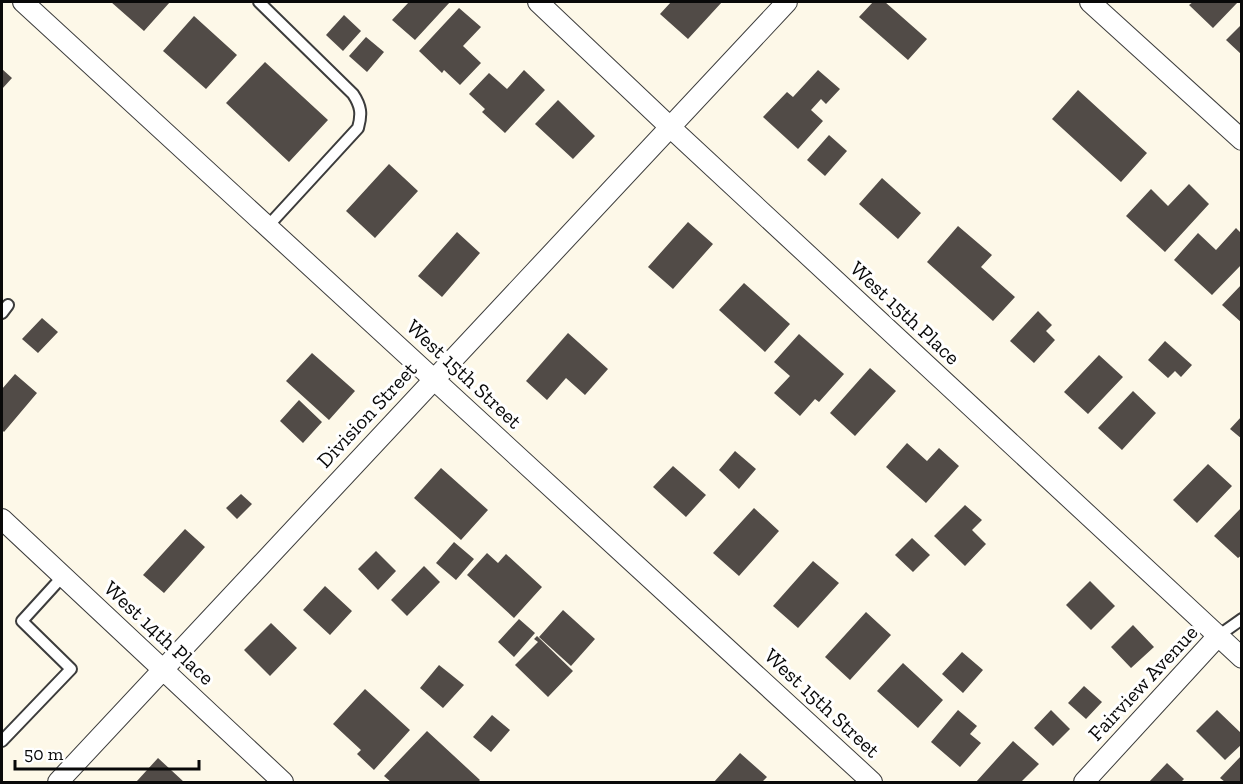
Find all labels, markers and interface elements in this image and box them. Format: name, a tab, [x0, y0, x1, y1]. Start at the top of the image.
street label: West 15th Place	[845, 256, 965, 370]
street label: West 15th Street	[401, 314, 527, 434]
street label: Division Street	[311, 357, 422, 473]
street label: West 14th Place	[99, 575, 220, 690]
street label: Fairview Avenue	[1083, 620, 1203, 746]
street label: West 15th Street	[759, 643, 885, 763]
scale bar	[15, 733, 200, 771]
text: 50 m	[24, 743, 64, 765]

